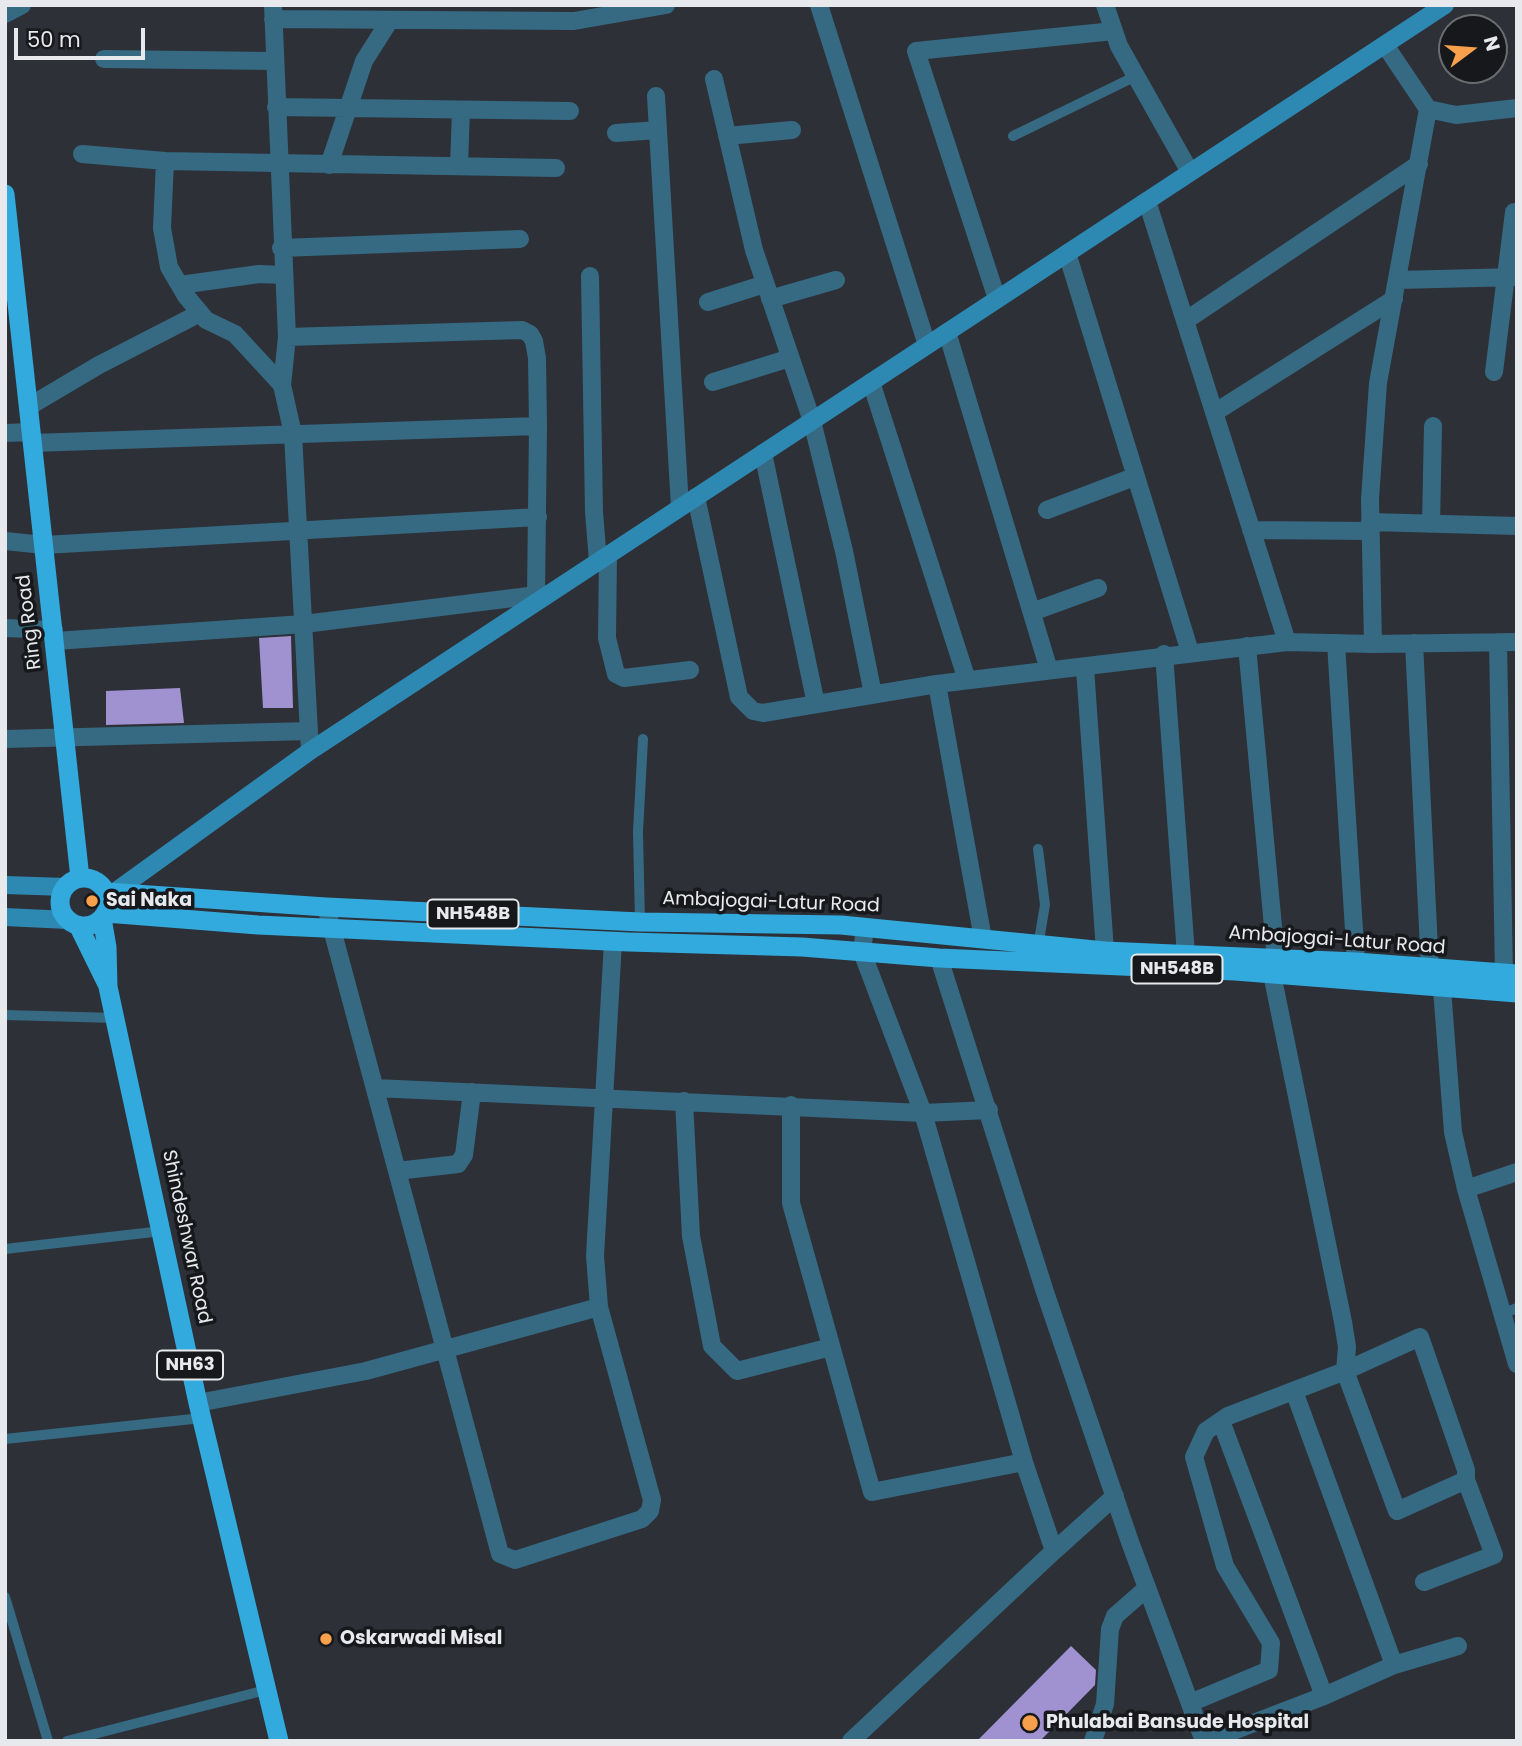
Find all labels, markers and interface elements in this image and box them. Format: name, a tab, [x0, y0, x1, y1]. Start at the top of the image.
scale bar	[18, 14, 149, 58]
north arrow	[1438, 14, 1508, 84]
text: 50 m	[27, 25, 81, 54]
text: N	[1477, 33, 1507, 54]
street label: Ring Road	[13, 573, 47, 671]
street label: Ambajogai-Latur Road	[662, 888, 880, 918]
place label: Sai Naka	[106, 890, 192, 912]
marker: Sai Naka	[84, 893, 100, 909]
road number: NH548B	[428, 900, 518, 929]
street label: Ambajogai-Latur Road	[1228, 922, 1446, 960]
road number: NH548B	[1132, 954, 1222, 984]
street label: Shindeshwar Road	[156, 1148, 216, 1326]
road number: NH63	[157, 1350, 223, 1380]
place label: Oskarwadi Misal	[340, 1628, 502, 1650]
marker: Oskarwadi Misal	[318, 1631, 334, 1647]
place label: Phulabai Bansude Hospital	[1046, 1712, 1309, 1734]
marker: Phulabai Bansude Hospital	[1020, 1713, 1040, 1733]

